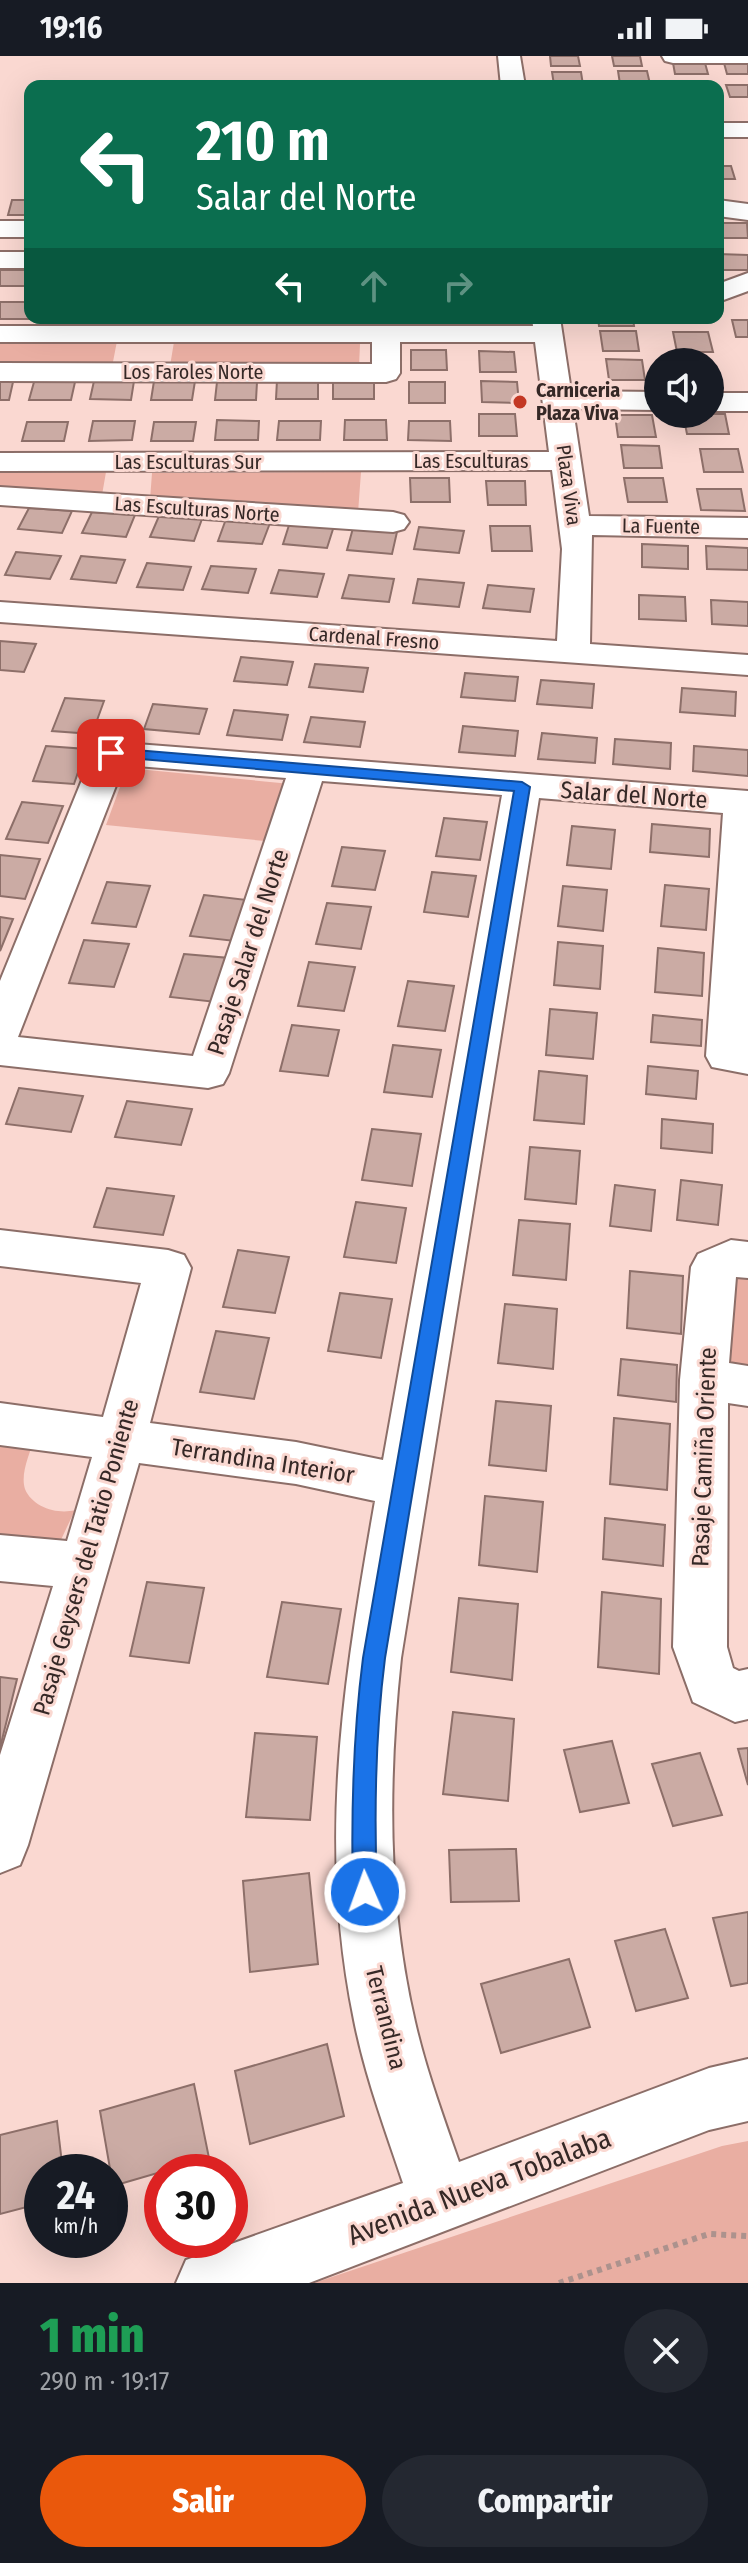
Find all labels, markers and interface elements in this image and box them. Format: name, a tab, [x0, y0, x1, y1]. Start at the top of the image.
text: 19:16	[40, 10, 102, 46]
text: 210 m	[196, 108, 330, 175]
icon: left	[64, 112, 168, 216]
text: Salar del Norte	[196, 176, 417, 220]
icon: left	[268, 264, 312, 308]
icon: ahead	[352, 264, 396, 308]
icon: right	[436, 264, 480, 308]
map controls	[644, 348, 724, 428]
button: sound	[644, 348, 724, 428]
street label: Los Faroles Norte	[123, 360, 263, 384]
place label: Carniceria Plaza Viva	[536, 378, 620, 425]
marker: Carniceria Plaza Viva	[511, 393, 529, 411]
street label: Plaza Viva	[551, 443, 587, 527]
street label: Las Esculturas	[413, 449, 529, 473]
street label: Las Esculturas Sur	[114, 450, 262, 474]
street label: Las Esculturas Norte	[114, 491, 280, 527]
street label: La Fuente	[622, 513, 700, 539]
street label: Cardenal Fresno	[308, 621, 440, 655]
pin	[77, 719, 145, 787]
icon: arrive	[89, 731, 133, 775]
street label: Salar del Norte	[560, 776, 708, 814]
street label: Pasaje Salar del Norte	[201, 845, 295, 1059]
street label: Pasaje Camiña Oriente	[686, 1347, 722, 1567]
street label: Pasaje Geysers del Tatio Poniente	[27, 1396, 145, 1718]
street label: Terrandina Interior	[170, 1433, 357, 1489]
position arrow	[323, 1850, 407, 1934]
street label: Terrandina	[360, 1963, 412, 2073]
street label: Avenida Nueva Tobalaba	[343, 2121, 615, 2252]
speed limit sign: 30	[144, 2154, 248, 2258]
text: 24	[57, 2172, 95, 2220]
text: km/h	[54, 2214, 98, 2238]
text: 1 min	[40, 2307, 144, 2365]
button: close	[624, 2309, 708, 2393]
text: 290 m · 19:17	[40, 2366, 169, 2397]
button: Salir	[40, 2455, 366, 2547]
button: Compartir	[382, 2455, 708, 2547]

